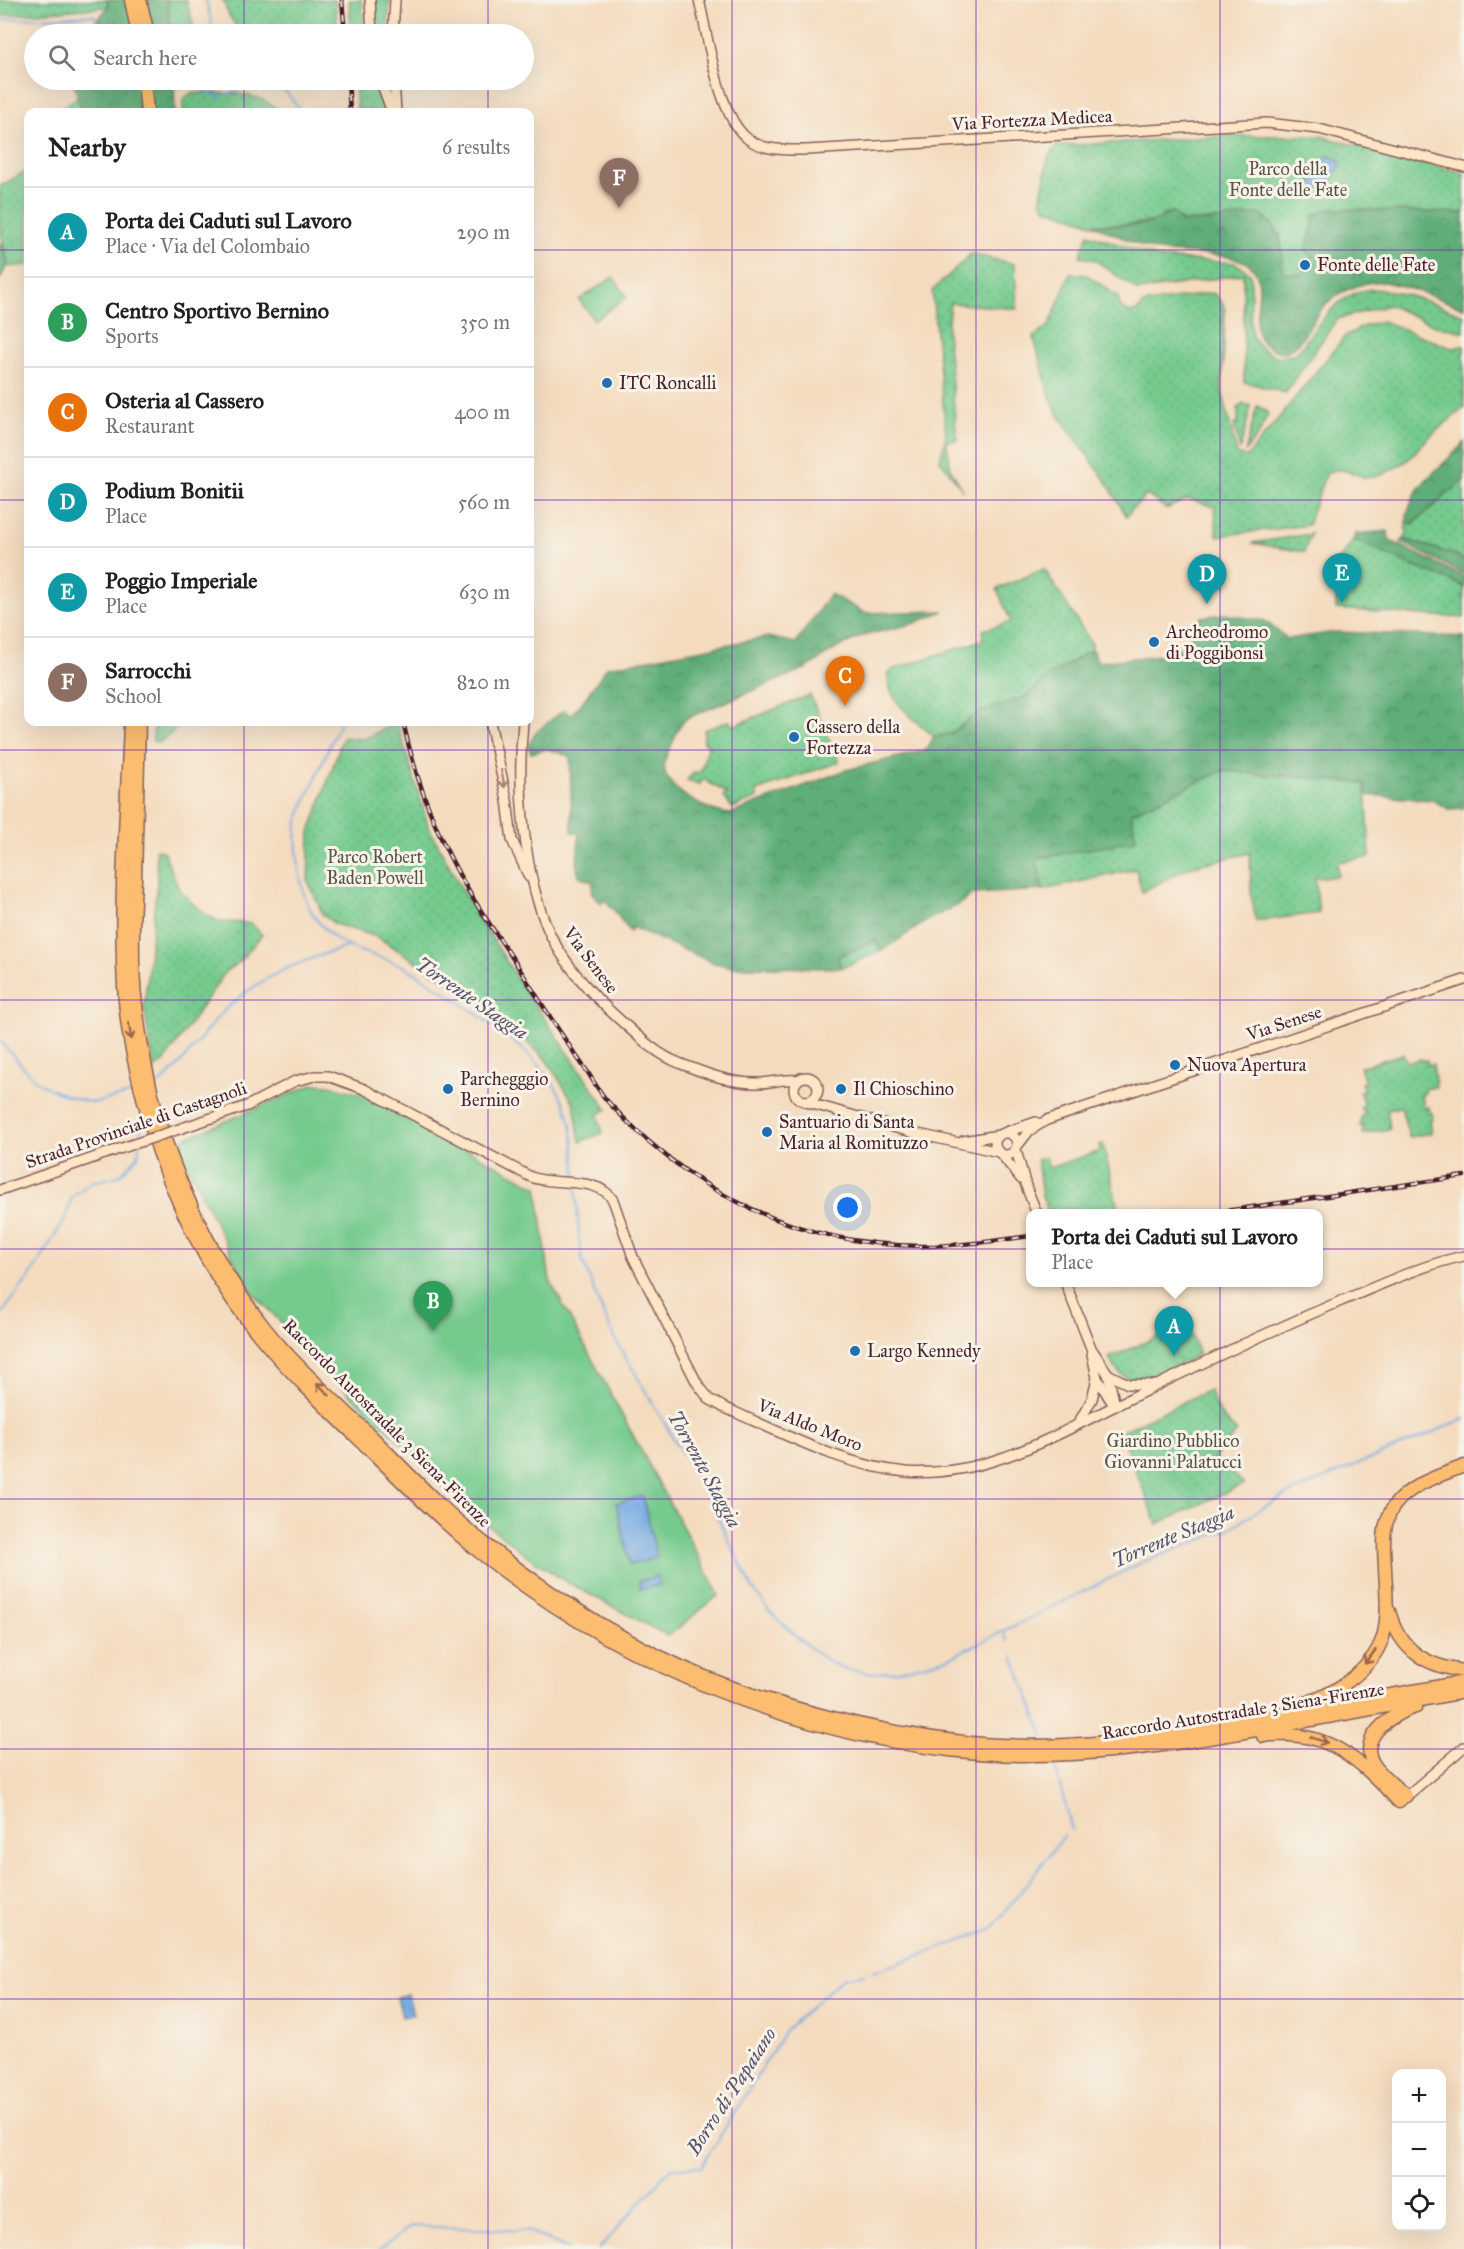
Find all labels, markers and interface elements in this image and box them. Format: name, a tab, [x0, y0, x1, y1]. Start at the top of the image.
search box	[24, 24, 534, 90]
icon: search	[45, 41, 78, 74]
text: Search here	[93, 44, 197, 71]
street label: Via Fortezza Medicea	[950, 105, 1113, 135]
text: Nearby	[48, 131, 126, 163]
text: 6 results	[442, 135, 510, 159]
pin: F	[600, 158, 638, 208]
park label: Parco della Fonte delle Fate	[1229, 158, 1347, 201]
text: Porta dei Caduti sul Lavoro	[105, 207, 352, 234]
text: A	[61, 220, 74, 244]
text: 290 m	[457, 220, 510, 244]
text: Place · Via del Colombaio	[105, 234, 310, 258]
place label: Fonte delle Fate	[1317, 254, 1435, 276]
marker: Fonte delle Fate	[1298, 258, 1312, 272]
text: Centro Sportivo Bernino	[105, 297, 329, 324]
text: B	[61, 310, 74, 334]
text: 350 m	[460, 310, 510, 334]
text: Sports	[105, 324, 159, 348]
place label: ITC Roncalli	[619, 372, 717, 394]
marker: ITC Roncalli	[600, 376, 614, 390]
text: Osteria al Cassero	[105, 387, 264, 414]
text: C	[61, 400, 74, 424]
text: 400 m	[454, 400, 510, 424]
text: Restaurant	[105, 414, 195, 438]
text: Podium Bonitii	[105, 477, 244, 504]
text: D	[60, 490, 75, 514]
text: 560 m	[458, 490, 510, 514]
text: Place	[105, 504, 147, 528]
pin: D	[1188, 554, 1226, 604]
pin: E	[1322, 554, 1362, 603]
text: Poggio Imperiale	[105, 567, 258, 594]
text: E	[60, 580, 75, 604]
text: 630 m	[459, 580, 510, 604]
text: Place	[105, 594, 147, 618]
place label: Archeodromo di Poggibonsi	[1165, 621, 1268, 665]
marker: Archeodromo di Poggibonsi	[1147, 635, 1161, 649]
pin: C	[826, 656, 864, 706]
text: Sarrocchi	[105, 657, 191, 684]
text: F	[61, 670, 74, 694]
text: 820 m	[457, 670, 510, 694]
text: School	[105, 684, 162, 708]
place label: Cassero della Fortezza	[806, 716, 901, 759]
marker: Cassero della Fortezza	[787, 730, 801, 744]
one-way arrow	[497, 769, 509, 788]
park label: Parco Robert Baden Powell	[326, 846, 424, 889]
street label: Via Senese	[558, 921, 623, 998]
water label: Torrente Staggia	[411, 952, 533, 1044]
street label: Via Senese	[1243, 1000, 1325, 1046]
one-way arrow	[124, 1021, 135, 1041]
place label: Nuova Apertura	[1187, 1054, 1307, 1076]
marker: Nuova Apertura	[1168, 1058, 1182, 1072]
place label: Parchegggio Bernino	[460, 1068, 549, 1111]
street label: Strada Provinciale di Castagnoli	[22, 1077, 250, 1174]
place label: Il Chioschino	[853, 1078, 954, 1100]
marker: Parchegggio Bernino	[441, 1082, 455, 1096]
marker: Il Chioschino	[834, 1082, 848, 1096]
place label: Santuario di Santa Maria al Romituzzo	[779, 1111, 928, 1154]
marker: Santuario di Santa Maria al Romituzzo	[760, 1125, 774, 1139]
your location	[833, 1193, 862, 1222]
popup	[1026, 1209, 1323, 1287]
text: Porta dei Caduti sul Lavoro	[1051, 1223, 1298, 1250]
text: Place	[1051, 1250, 1093, 1274]
pin: B	[414, 1282, 452, 1331]
pin: A	[1154, 1306, 1194, 1356]
street label: Raccordo Autostradale 3 Siena-Firenze	[278, 1314, 496, 1532]
place label: Largo Kennedy	[867, 1340, 981, 1363]
marker: Largo Kennedy	[848, 1344, 862, 1358]
one-way arrow	[316, 1382, 331, 1397]
street label: Via Aldo Moro	[753, 1394, 866, 1456]
water label: Torrente Staggia	[663, 1406, 747, 1532]
park label: Giardino Pubblico Giovanni Palatucci	[1104, 1430, 1242, 1473]
water label: Torrente Staggia	[1108, 1500, 1238, 1572]
one-way arrow	[1364, 1649, 1377, 1665]
street label: Raccordo Autostradale 3 Siena-Firenze	[1100, 1678, 1386, 1744]
one-way arrow	[1309, 1735, 1328, 1746]
water label: Borro di Papaiano	[680, 2023, 782, 2160]
map controls	[1392, 2069, 1446, 2231]
button: +	[1392, 2069, 1446, 2123]
button: −	[1392, 2123, 1446, 2177]
button: locate	[1392, 2177, 1446, 2231]

